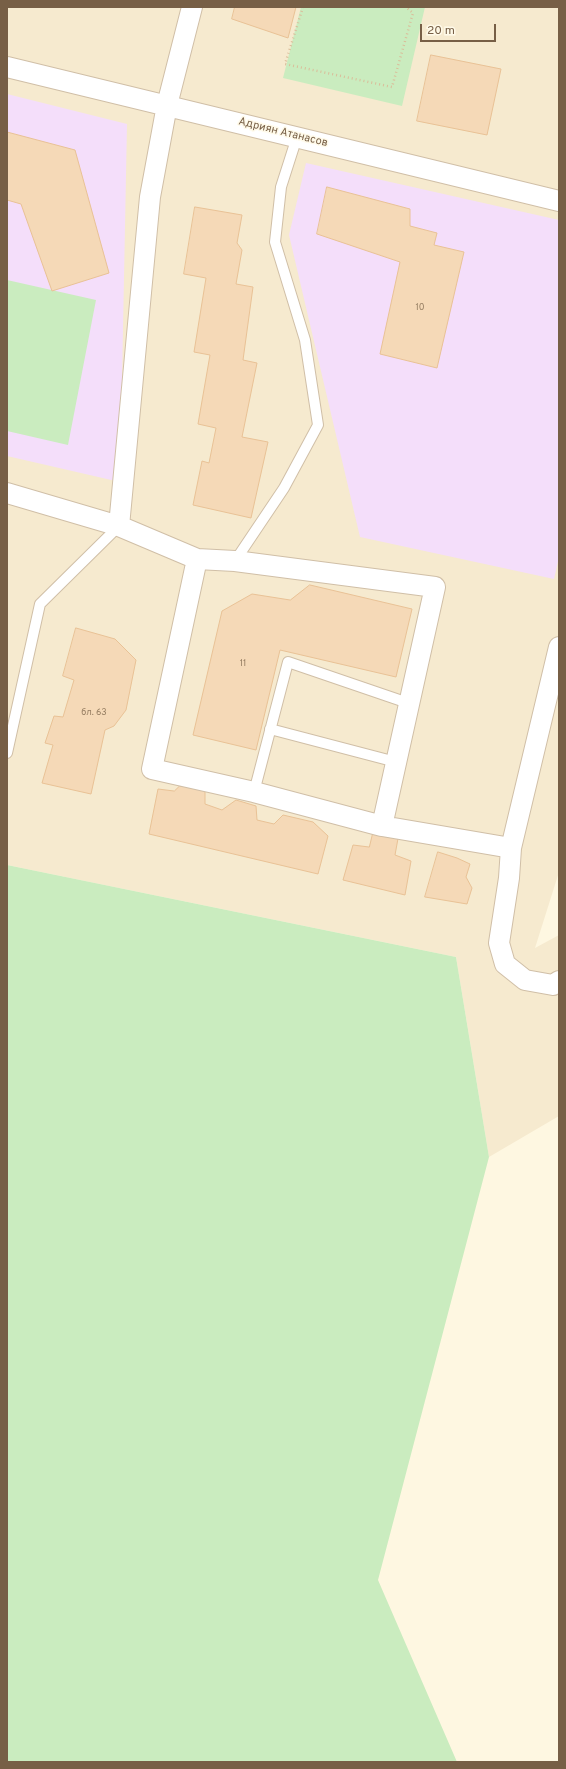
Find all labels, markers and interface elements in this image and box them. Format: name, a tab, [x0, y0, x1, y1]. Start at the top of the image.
scale bar	[422, 16, 498, 42]
text: 20 m	[427, 23, 455, 39]
street label: Адриян Атанасов	[237, 116, 329, 150]
house number: 10	[415, 303, 425, 313]
house number: 11	[240, 659, 246, 669]
house number: бл. 63	[81, 708, 107, 718]

